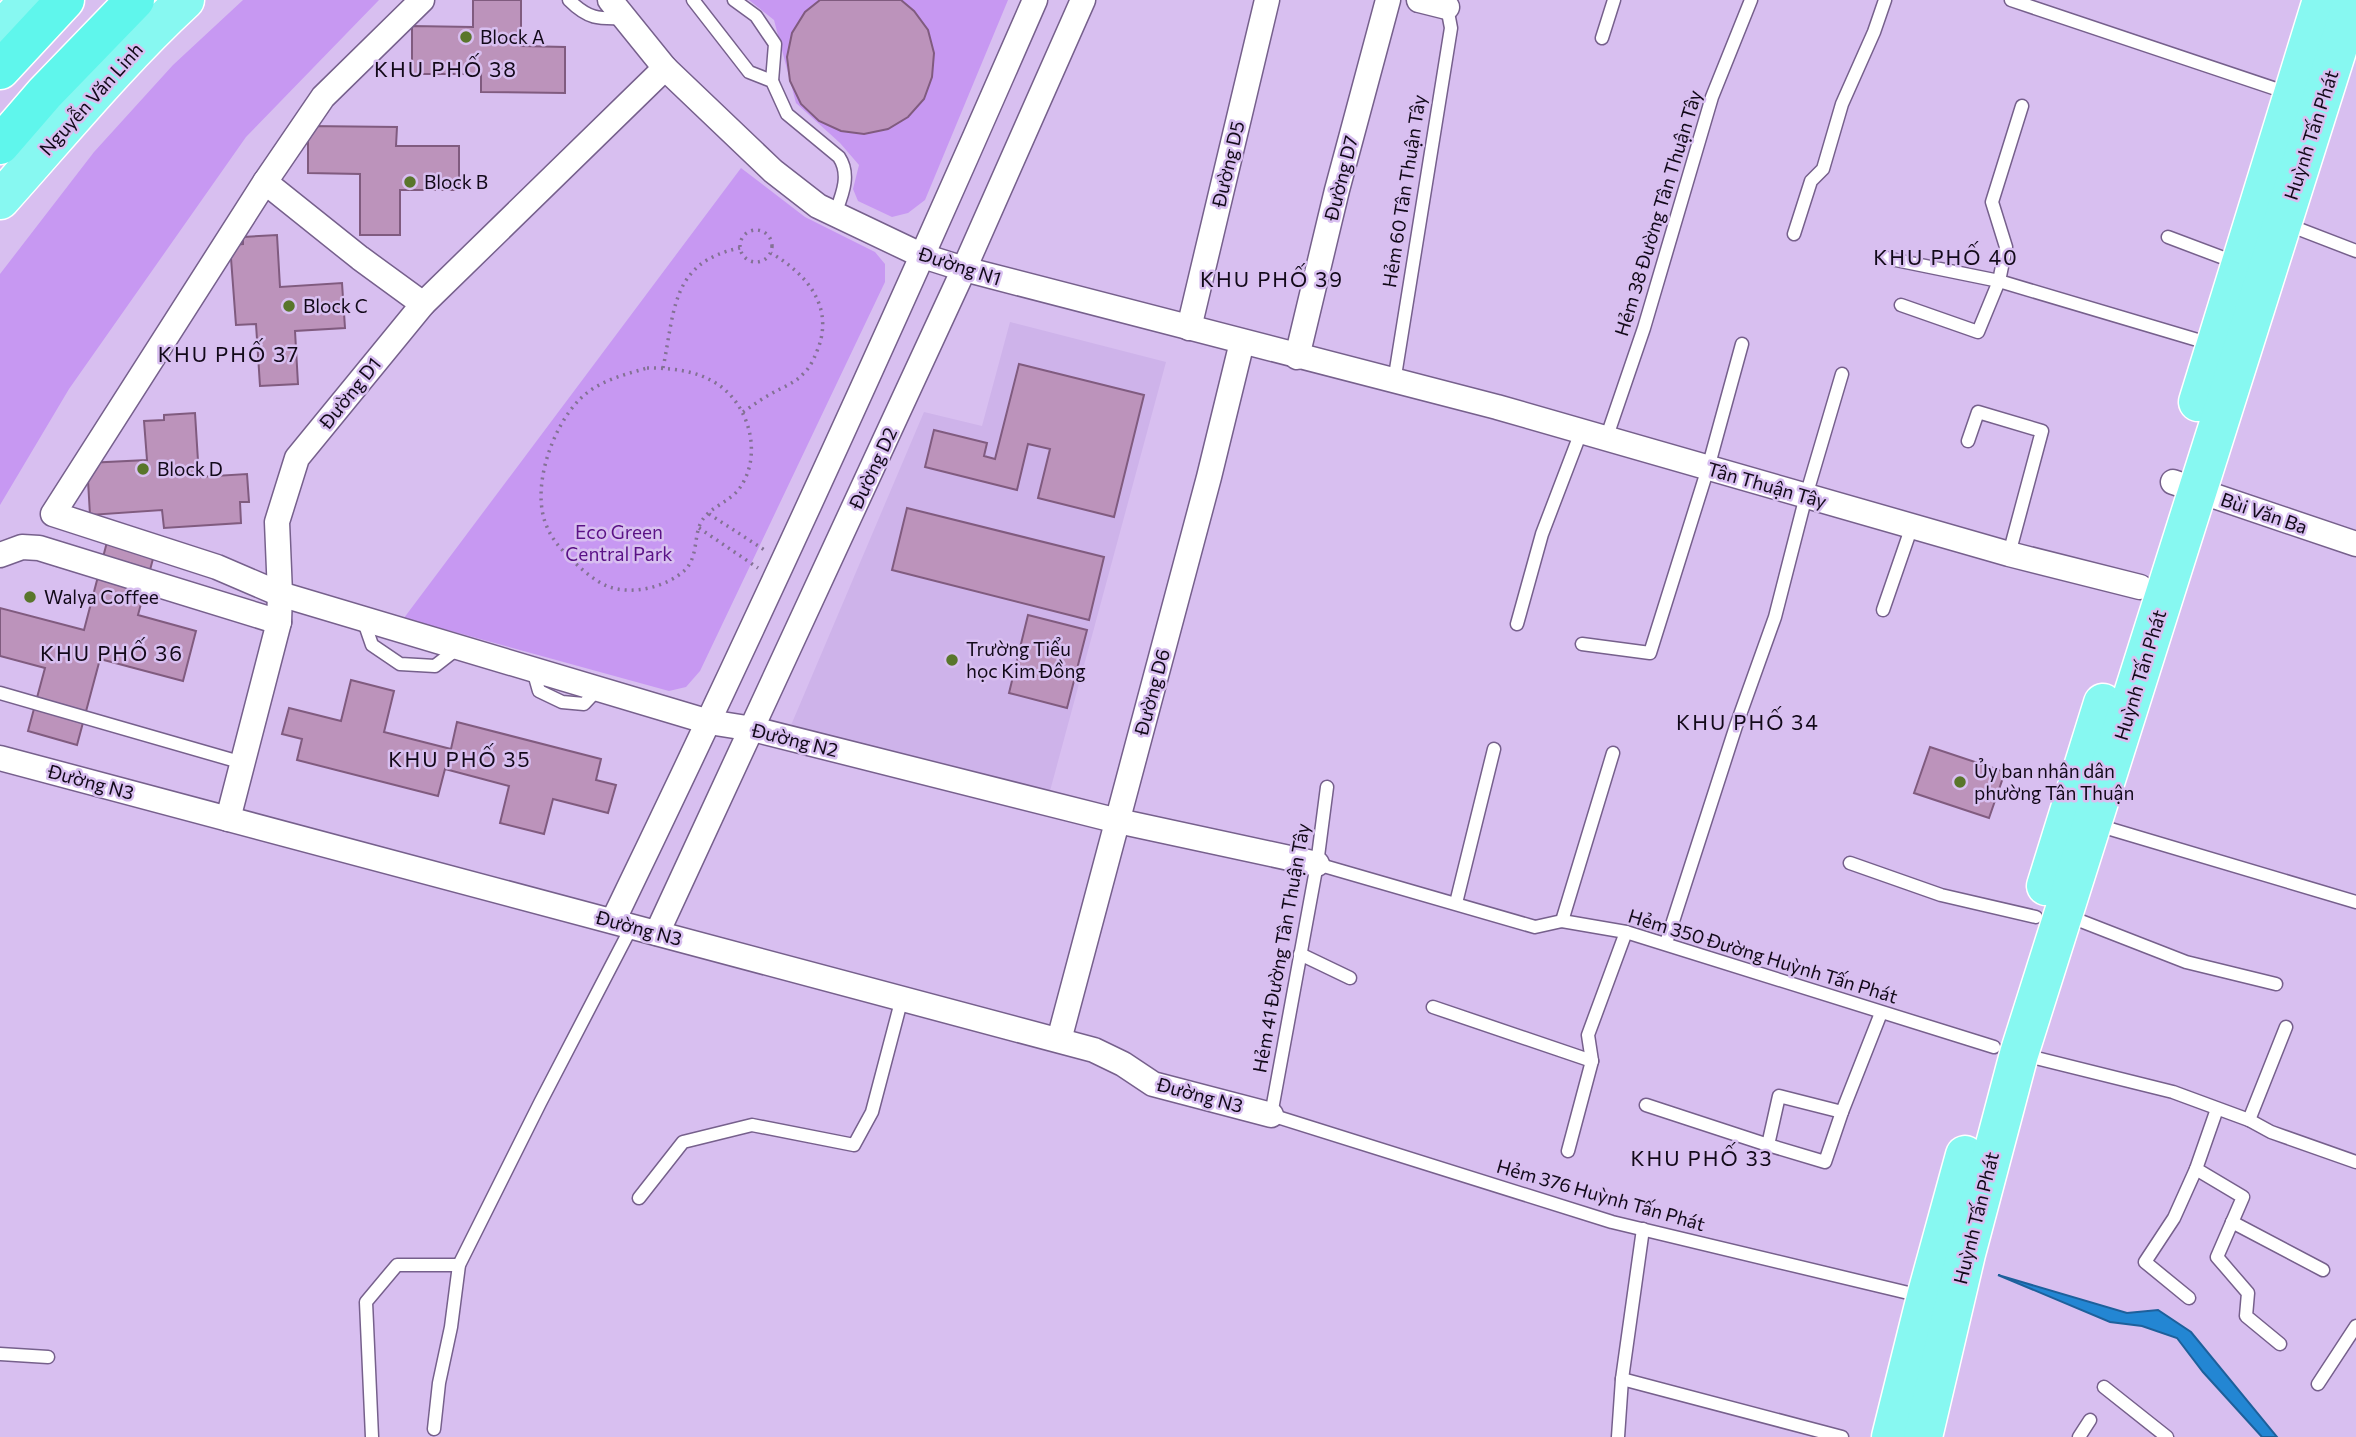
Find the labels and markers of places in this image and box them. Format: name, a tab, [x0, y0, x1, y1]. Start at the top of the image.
place label: Block A	[480, 25, 545, 48]
marker: Block A	[458, 29, 474, 45]
place label: Block B	[424, 170, 488, 193]
marker: Block B	[402, 174, 418, 190]
place label: Block C	[303, 294, 368, 317]
marker: Block C	[281, 298, 297, 314]
place label: Block D	[157, 457, 223, 480]
marker: Block D	[135, 461, 151, 477]
place label: Walya Coffee	[44, 585, 159, 608]
marker: Walya Coffee	[22, 589, 38, 605]
place label: Trường Tiểu học Kim Đồng	[966, 637, 1086, 682]
marker: Trường Tiểu học Kim Đồng	[944, 652, 960, 668]
place label: Ủy ban nhân dân phường Tân Thuận	[1974, 758, 2134, 804]
marker: Ủy ban nhân dân phường Tân Thuận	[1952, 774, 1968, 790]

